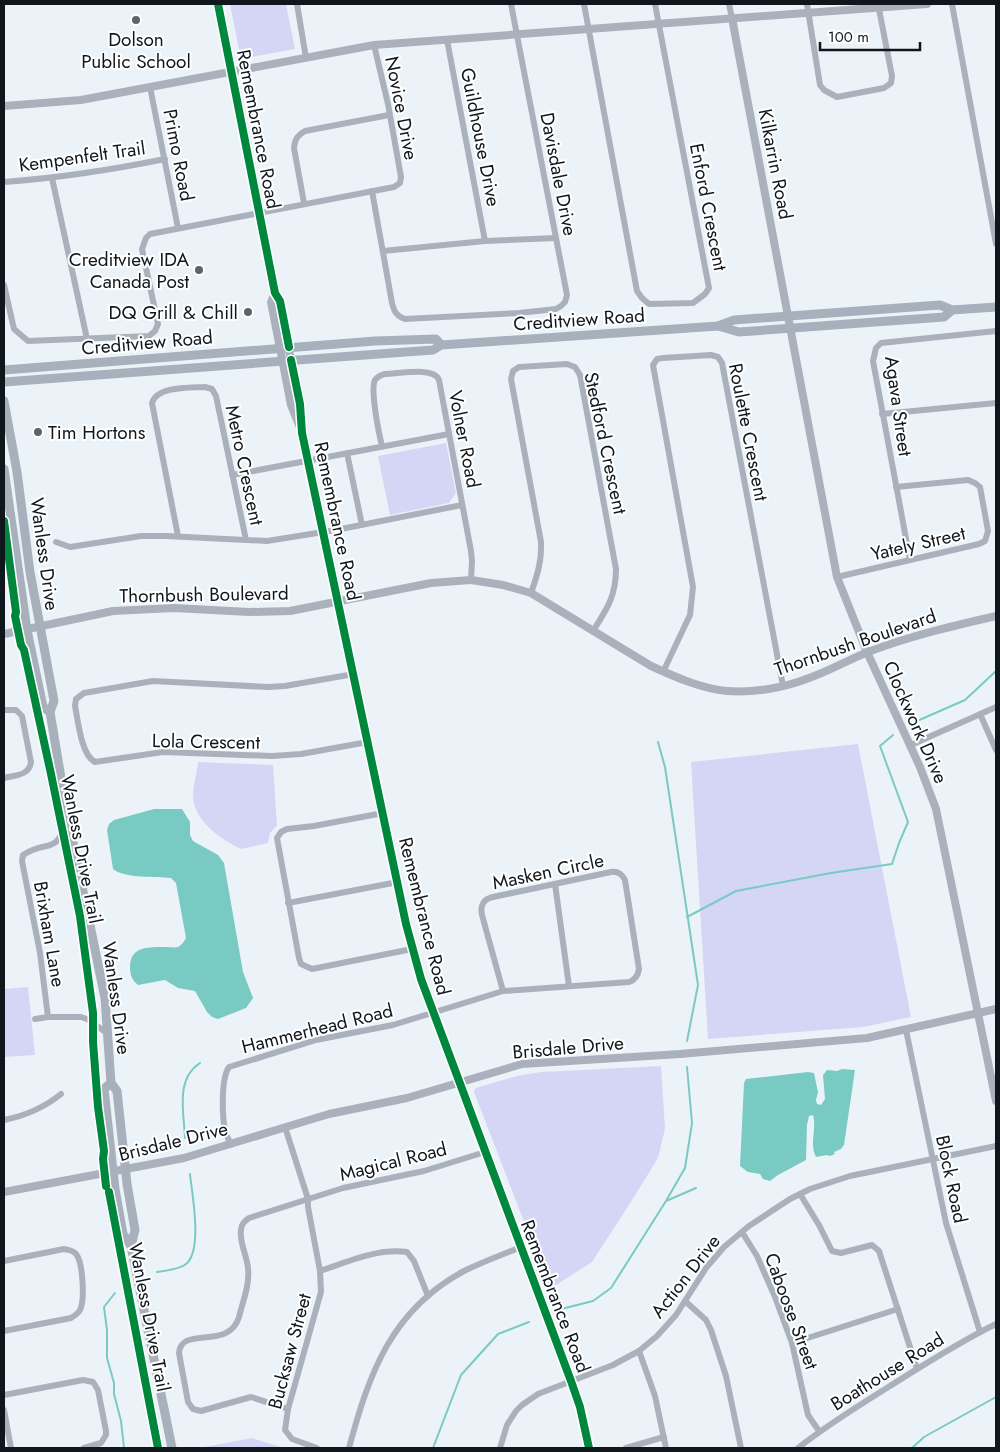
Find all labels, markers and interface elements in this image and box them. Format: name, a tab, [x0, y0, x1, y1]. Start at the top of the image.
marker: Dolson Public School	[130, 14, 142, 26]
scale bar	[820, 20, 920, 52]
place label: Dolson Public School	[81, 26, 191, 75]
text: 100 m	[828, 26, 869, 48]
street label: Remembrance Road	[230, 47, 287, 211]
street label: Novice Drive	[378, 54, 425, 162]
street label: Guildhouse Drive	[454, 66, 507, 209]
street label: Kilkarrin Road	[752, 106, 799, 222]
street label: Primo Road	[156, 107, 201, 204]
street label: Davisdale Drive	[533, 110, 584, 238]
street label: Kempenfelt Trail	[17, 134, 147, 179]
street label: Enford Crescent	[683, 141, 734, 274]
place label: Creditview IDA Canada Post	[69, 246, 189, 295]
marker: Creditview IDA Canada Post	[193, 264, 205, 276]
place label: DQ Grill & Chill	[109, 299, 238, 326]
street label: Creditview Road	[512, 301, 646, 338]
marker: DQ Grill & Chill	[242, 306, 254, 318]
street label: Creditview Road	[80, 323, 214, 362]
street label: Agava Street	[878, 354, 919, 458]
street label: Roulette Crescent	[722, 361, 775, 504]
street label: Stedford Crescent	[577, 370, 634, 517]
street label: Volner Road	[442, 388, 487, 490]
street label: Metro Crescent	[219, 403, 271, 528]
place label: Tim Hortons	[48, 419, 146, 446]
marker: Tim Hortons	[32, 426, 44, 438]
street label: Remembrance Road	[307, 439, 368, 603]
street label: Wanless Drive	[23, 496, 66, 612]
street label: Yately Street	[868, 519, 968, 567]
street label: Thornbush Boulevard	[119, 580, 289, 609]
street label: Thornbush Boulevard	[771, 602, 940, 683]
street label: Clockwork Drive	[877, 657, 955, 788]
street label: Lola Crescent	[152, 727, 261, 756]
street label: Wanless Drive Trail	[54, 772, 109, 926]
street label: Remembrance Road	[392, 834, 457, 998]
street label: Masken Circle	[490, 846, 606, 896]
street label: Brixham Lane	[27, 879, 72, 989]
street label: Wanless Drive	[95, 940, 138, 1056]
street label: Hammerhead Road	[239, 997, 396, 1060]
street label: Brisdale Drive	[511, 1029, 625, 1066]
street label: Brisdale Drive	[116, 1115, 231, 1168]
street label: Block Road	[929, 1133, 974, 1226]
street label: Magical Road	[337, 1135, 450, 1188]
street label: Remembrance Road	[514, 1216, 597, 1377]
street label: Action Drive	[644, 1229, 727, 1324]
street label: Wanless Drive Trail	[122, 1240, 177, 1394]
street label: Caboose Street	[758, 1249, 825, 1374]
street label: Bucksaw Street	[261, 1290, 318, 1412]
street label: Boathouse Road	[825, 1326, 949, 1417]

